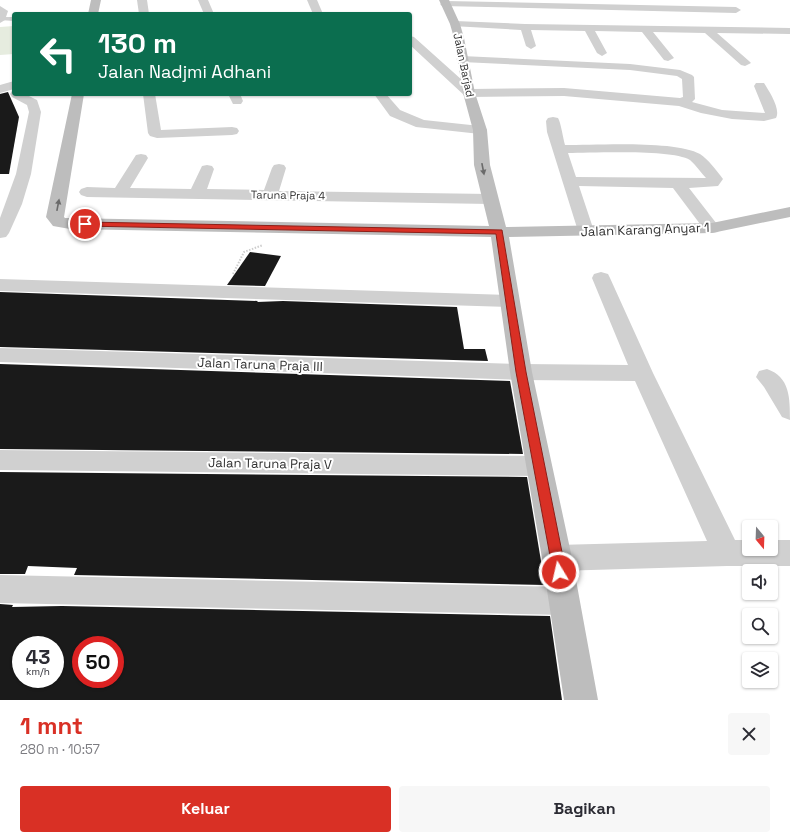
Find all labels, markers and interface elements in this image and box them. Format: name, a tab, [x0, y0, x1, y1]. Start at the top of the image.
text: 130 m	[98, 25, 177, 61]
icon: left	[32, 28, 84, 80]
street label: Jalan Barjad	[450, 32, 478, 98]
text: Jalan Nadjmi Adhani	[98, 60, 271, 83]
one-way arrow	[480, 163, 486, 175]
street label: Taruna Praja 4	[251, 187, 325, 203]
one-way arrow	[55, 198, 61, 211]
pin	[68, 207, 102, 241]
icon: arrive	[74, 213, 96, 235]
street label: Jalan Karang Anyar 1	[580, 219, 710, 240]
street label: Jalan Taruna Praja III	[197, 354, 323, 375]
street label: Jalan Taruna Praja V	[208, 454, 332, 473]
north arrow	[742, 520, 778, 556]
map controls	[742, 520, 778, 688]
position arrow	[538, 551, 580, 593]
button: sound	[742, 564, 778, 600]
button: search	[742, 608, 778, 644]
speed limit sign: 50	[72, 636, 124, 688]
text: 43	[26, 644, 50, 670]
button: layers	[742, 652, 778, 688]
text: km/h	[26, 665, 50, 678]
text: 1 mnt	[20, 710, 83, 741]
button: close	[728, 713, 770, 755]
text: 280 m · 10:57	[20, 741, 100, 758]
button: Keluar	[20, 786, 391, 832]
button: Bagikan	[399, 786, 770, 832]

